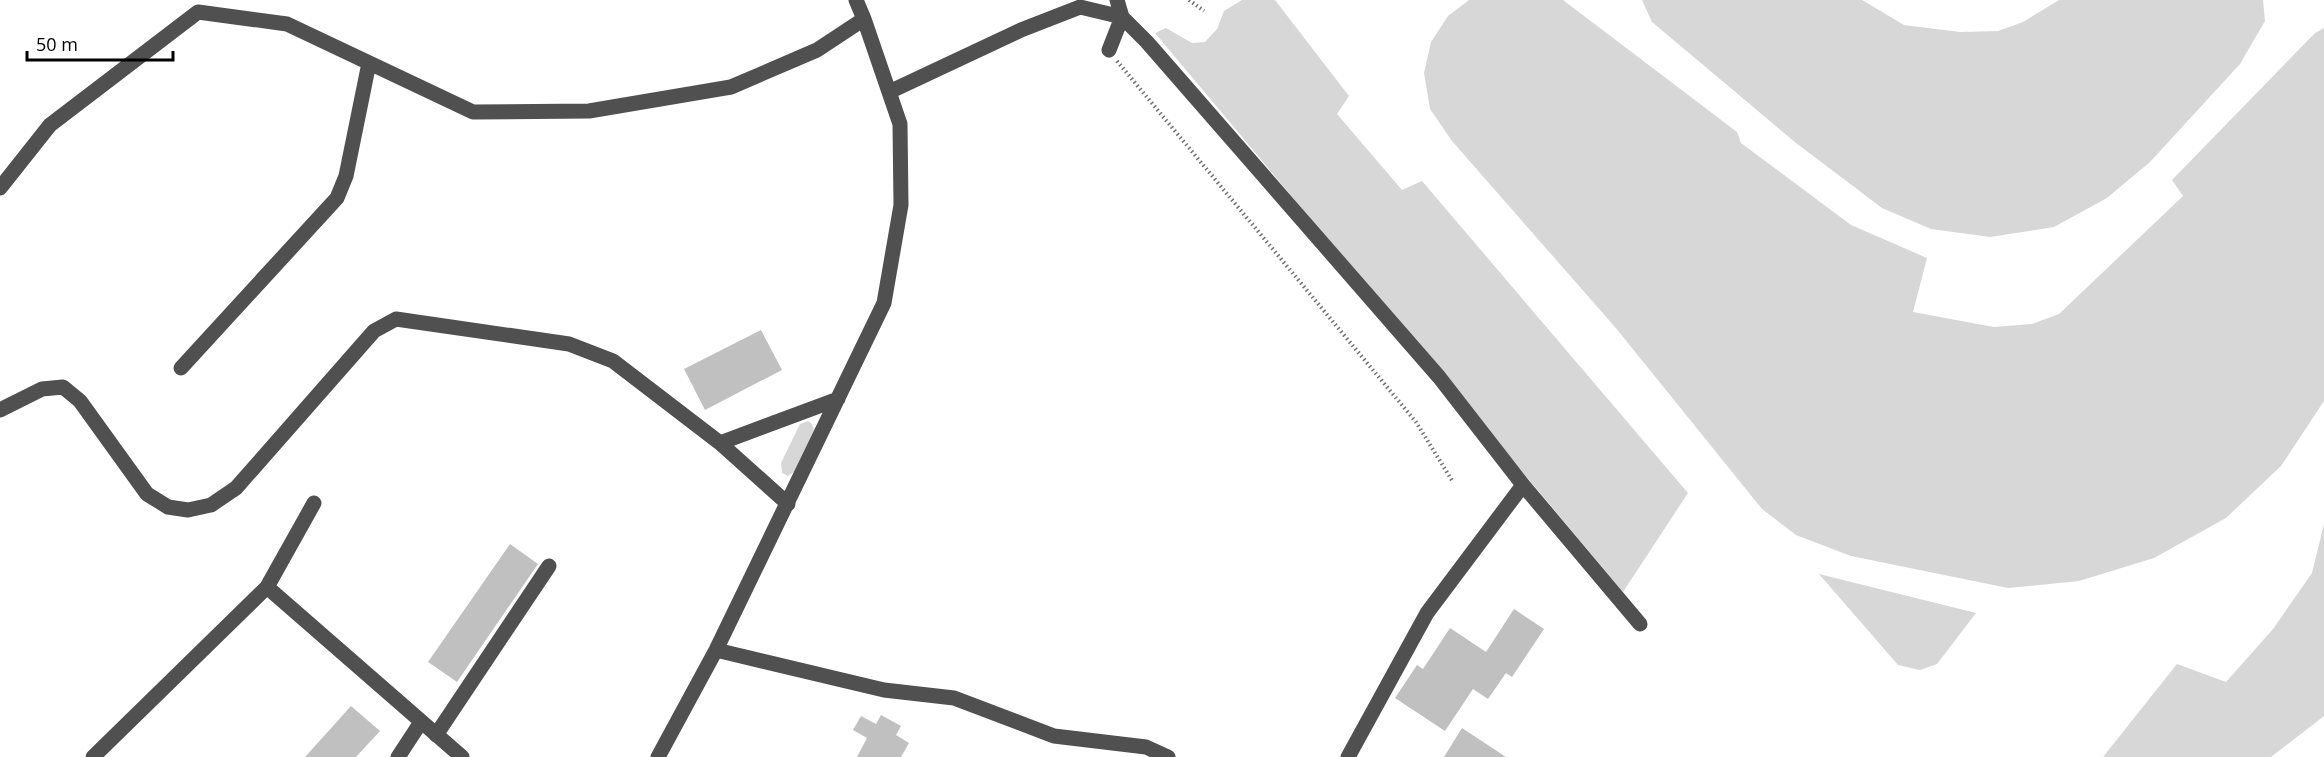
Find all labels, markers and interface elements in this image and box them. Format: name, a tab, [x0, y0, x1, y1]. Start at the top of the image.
scale bar	[27, 24, 172, 62]
text: 50 m	[36, 32, 78, 56]

